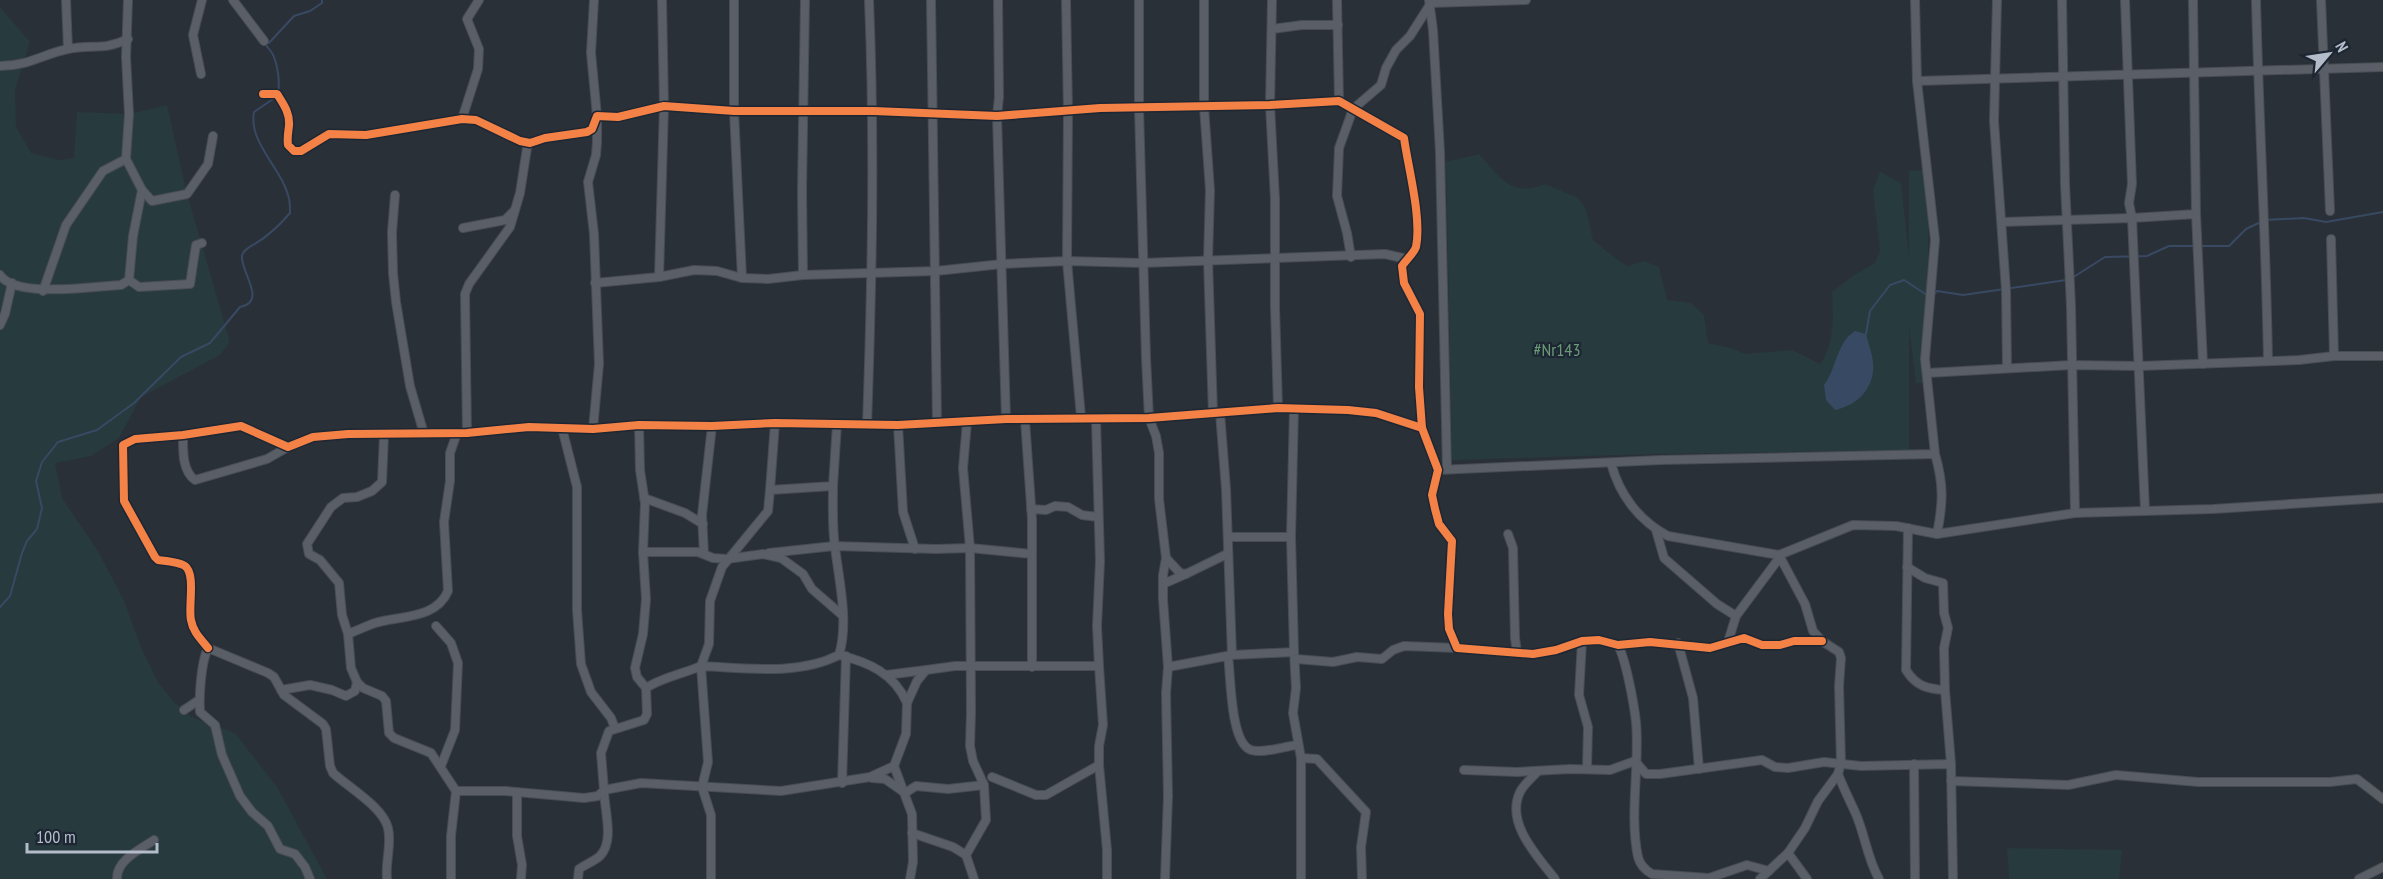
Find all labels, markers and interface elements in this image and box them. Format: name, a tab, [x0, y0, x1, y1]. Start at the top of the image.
north arrow	[2299, 24, 2359, 84]
text: N	[2331, 38, 2353, 55]
park label: #Nr143	[1533, 338, 1581, 361]
scale bar	[27, 816, 158, 854]
text: 100 m	[36, 825, 76, 848]

